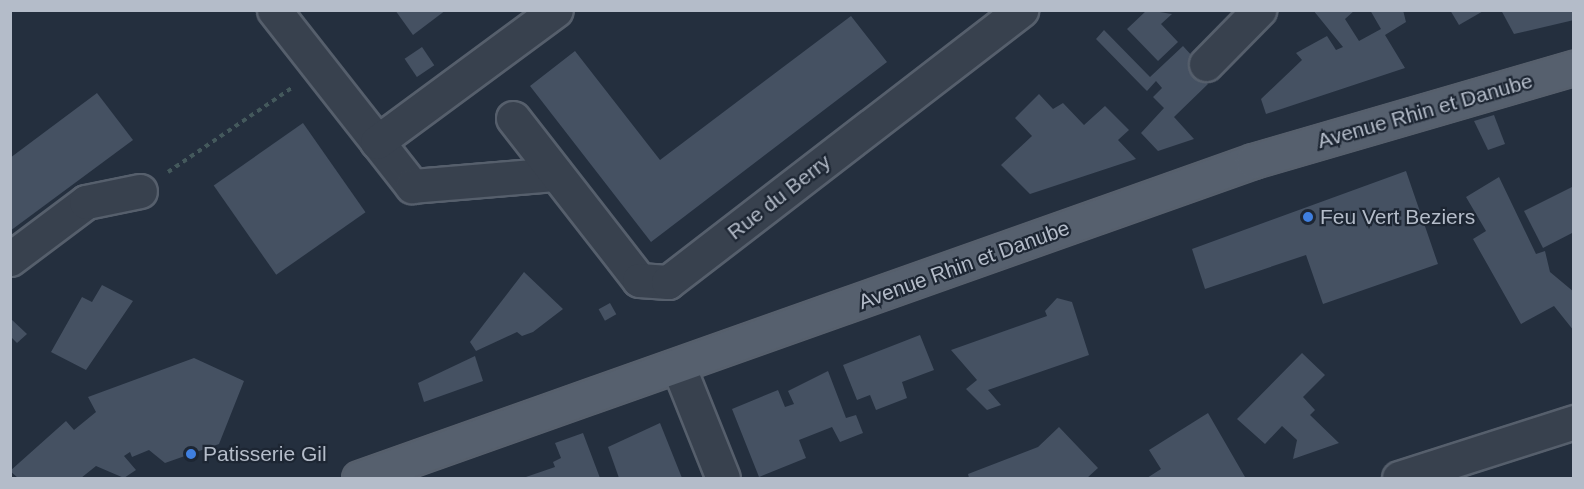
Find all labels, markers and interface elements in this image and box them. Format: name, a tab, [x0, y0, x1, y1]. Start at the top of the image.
street label: Avenue Rhin et Danube	[1315, 68, 1535, 154]
street label: Rue du Berry	[722, 149, 836, 245]
place label: Feu Vert Beziers	[1320, 204, 1475, 230]
marker: Feu Vert Beziers	[1301, 210, 1315, 224]
street label: Avenue Rhin et Danube	[855, 215, 1073, 315]
place label: Patisserie Gil	[203, 441, 327, 467]
marker: Patisserie Gil	[184, 447, 198, 461]

